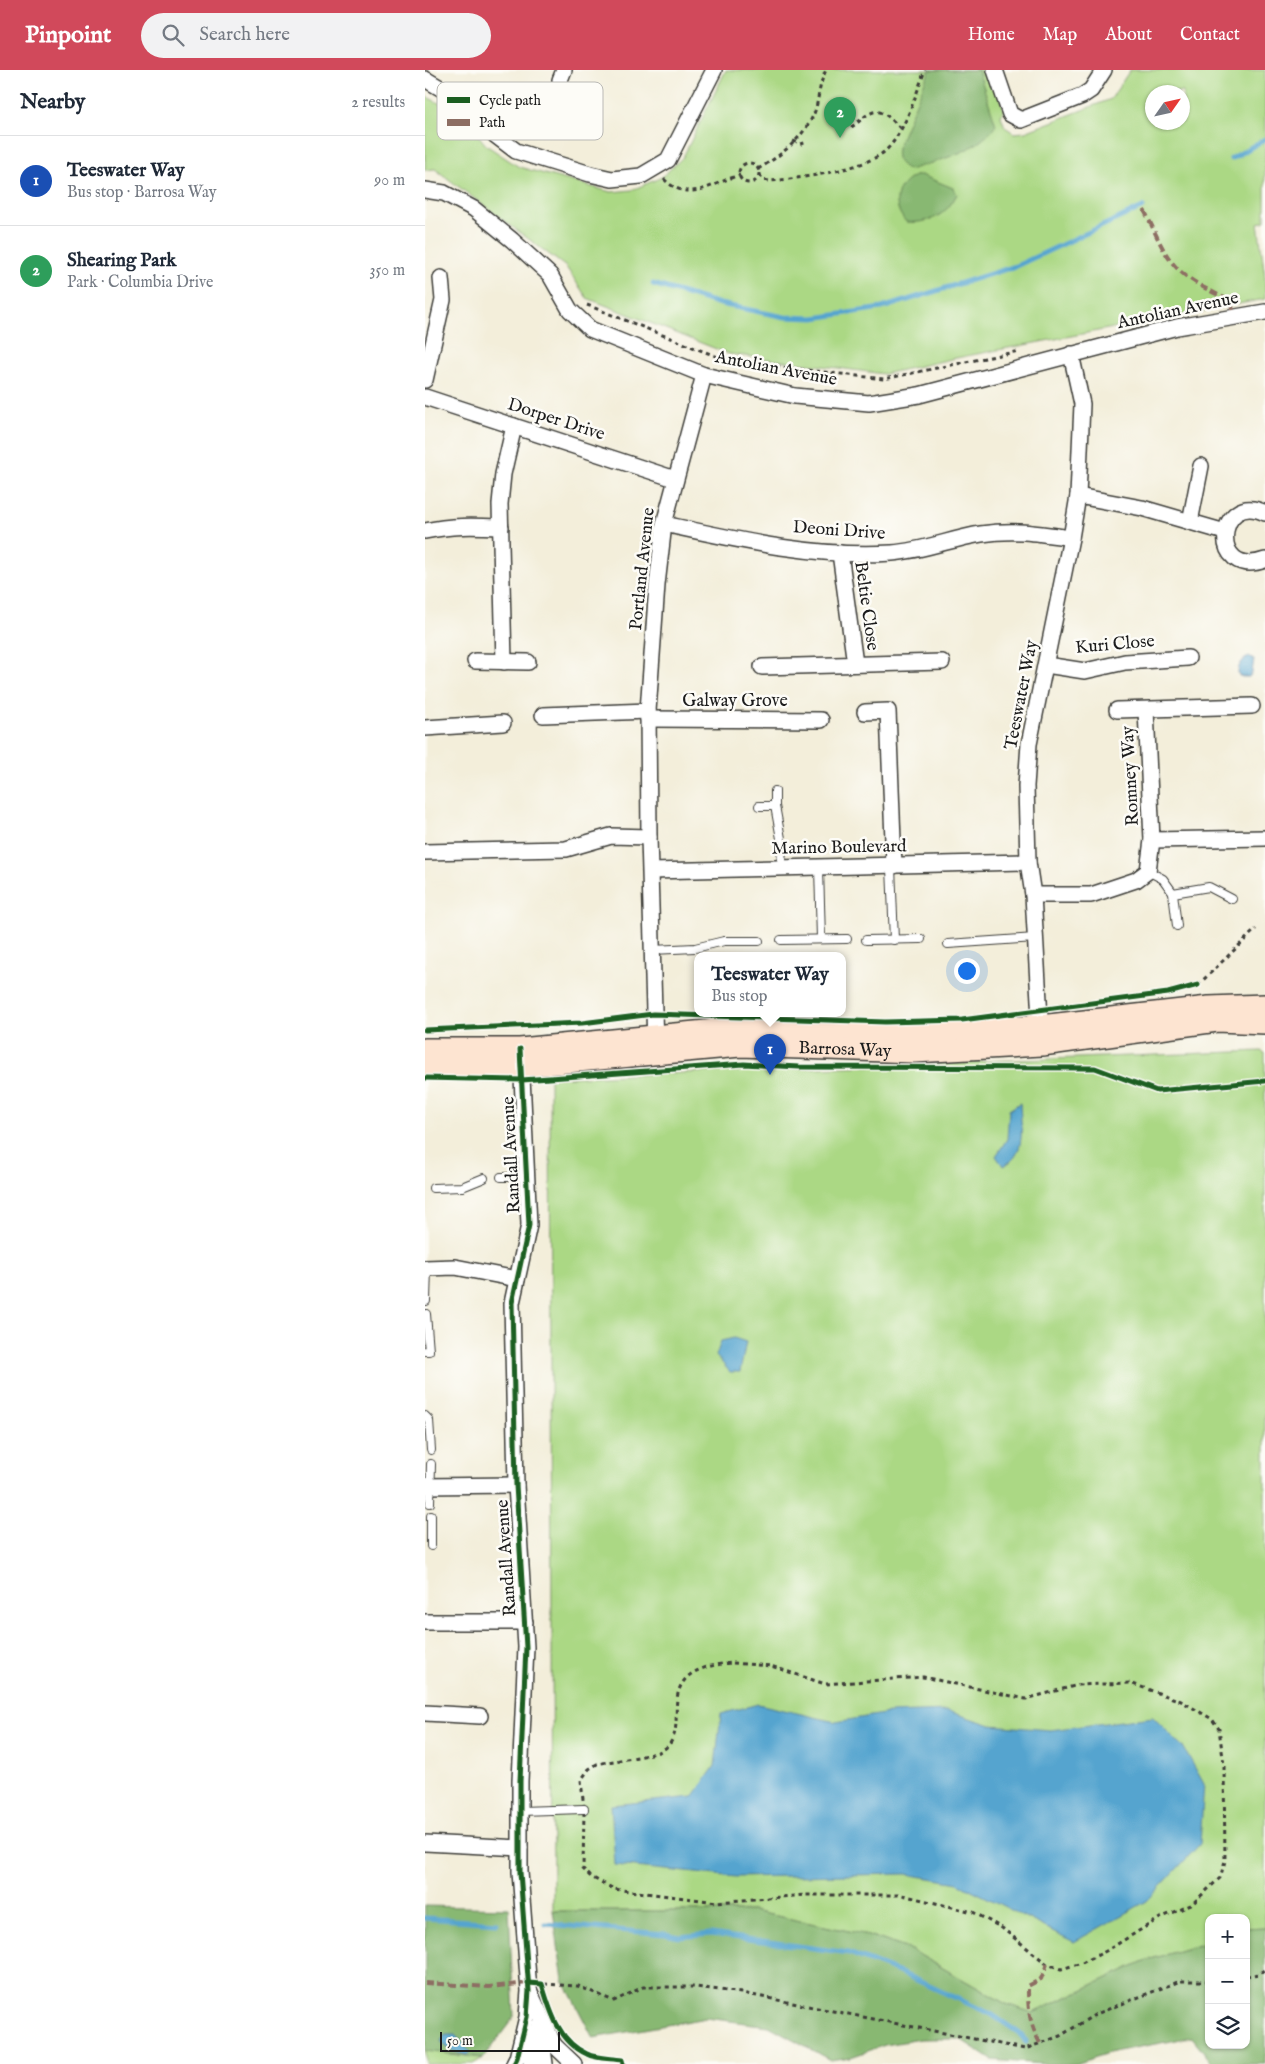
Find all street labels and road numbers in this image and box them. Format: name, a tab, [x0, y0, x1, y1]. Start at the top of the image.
street label: Antolian Avenue	[1114, 287, 1241, 335]
street label: Antolian Avenue	[712, 346, 839, 392]
street label: Dorper Drive	[504, 393, 608, 447]
street label: Portland Avenue	[625, 506, 661, 632]
street label: Deoni Drive	[792, 516, 886, 546]
street label: Beltie Close	[848, 560, 884, 652]
street label: Kuri Close	[1074, 630, 1156, 660]
street label: Teeswater Way	[1000, 638, 1044, 752]
street label: Galway Grove	[682, 690, 788, 713]
street label: Romney Way	[1117, 725, 1145, 827]
street label: Marino Boulevard	[771, 835, 907, 861]
street label: Barrosa Way	[798, 1037, 892, 1063]
street label: Randall Avenue	[497, 1096, 527, 1214]
street label: Randall Avenue	[491, 1499, 523, 1617]

